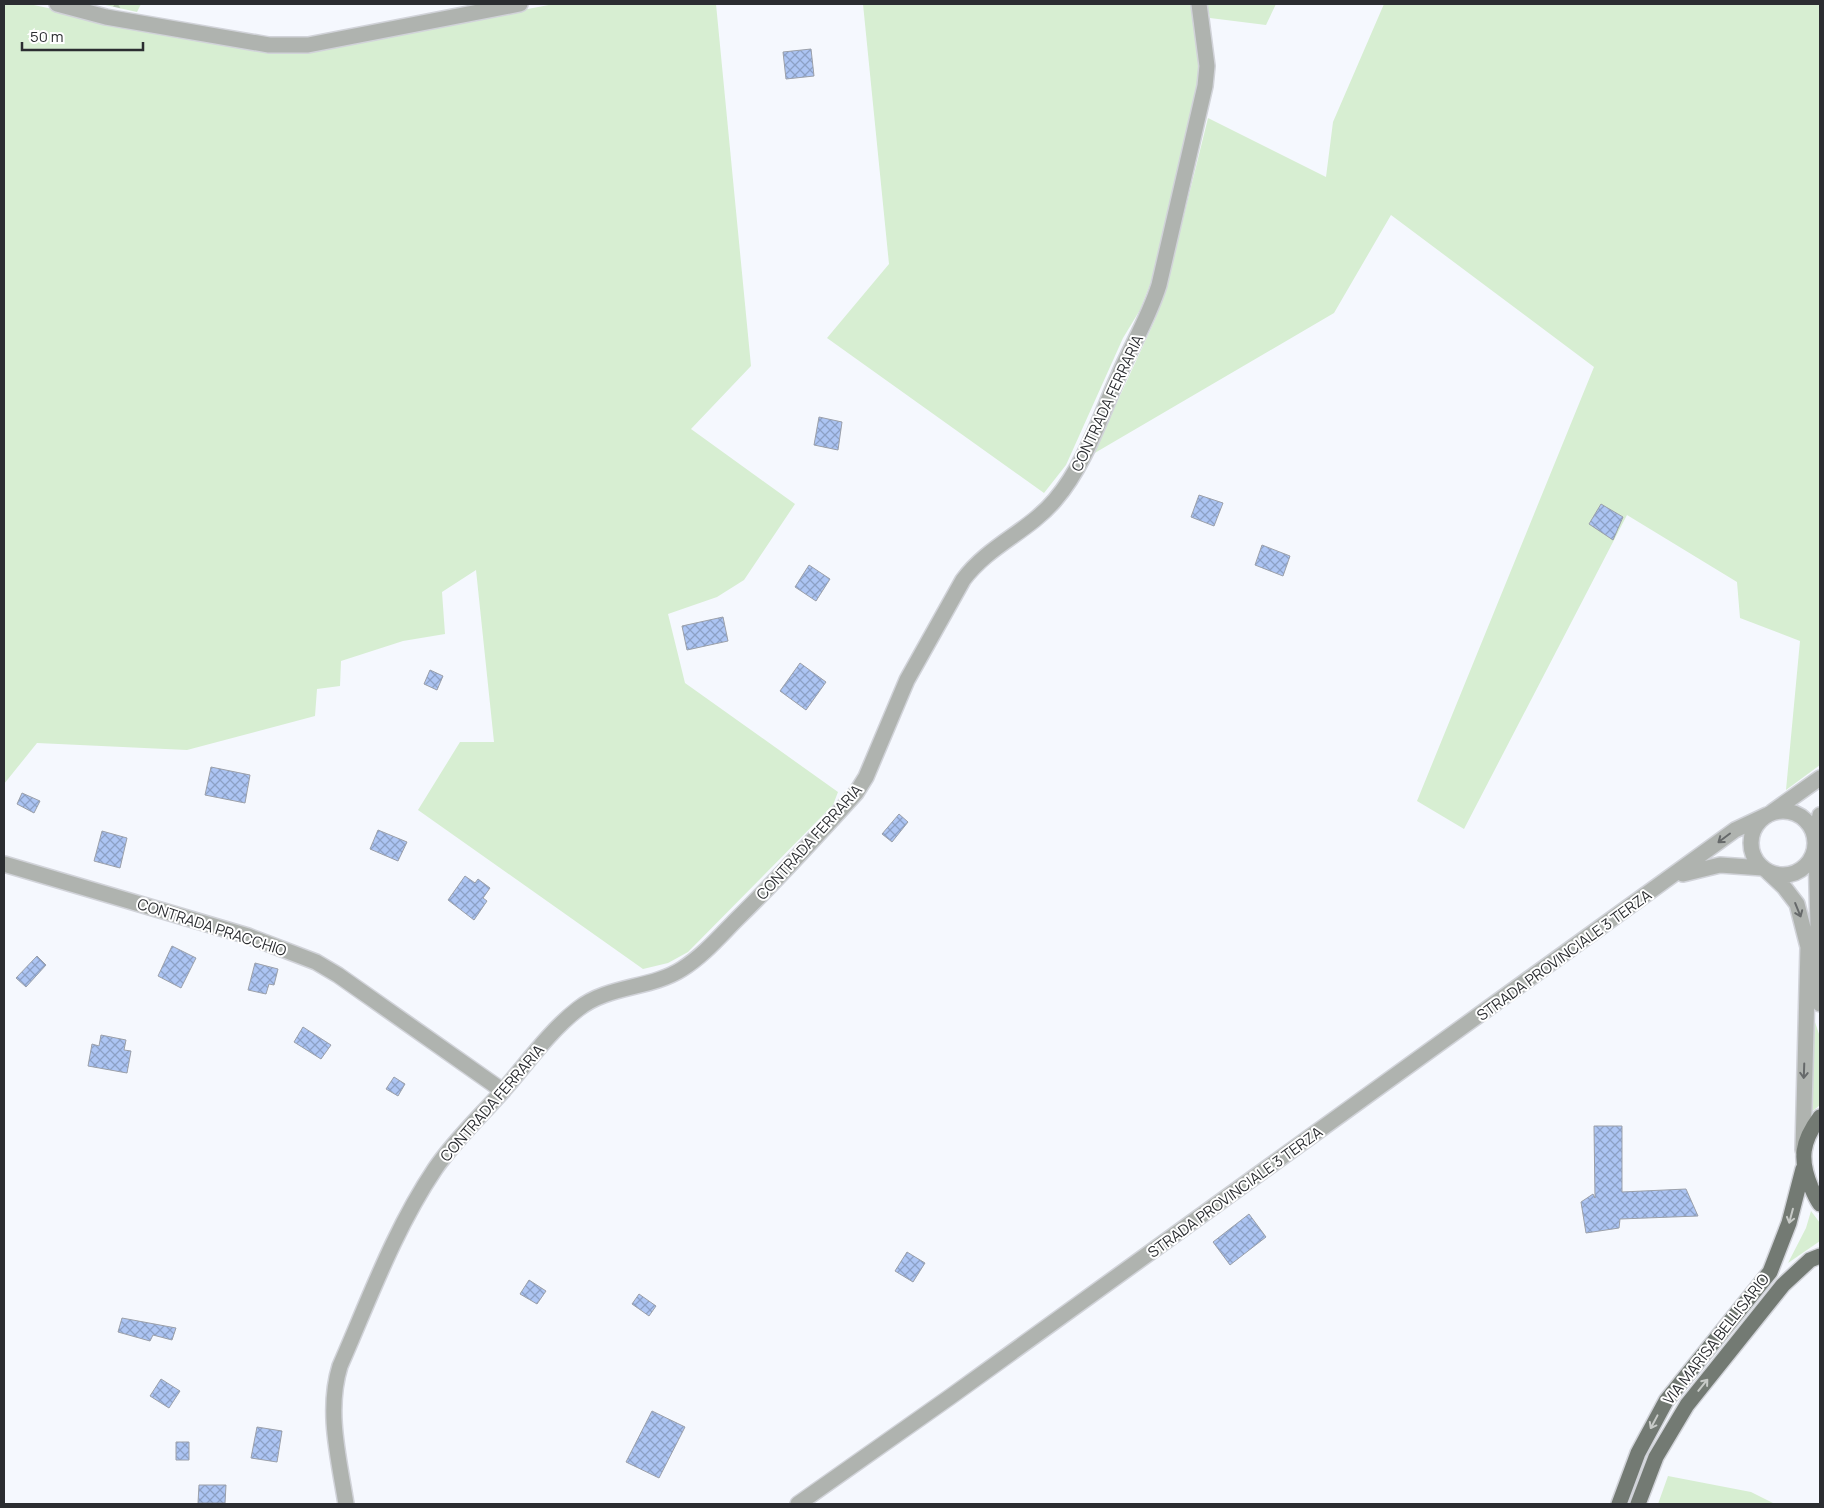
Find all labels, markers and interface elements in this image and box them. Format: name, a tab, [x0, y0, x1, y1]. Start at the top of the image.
scale bar	[22, 20, 144, 52]
text: 50 m	[30, 26, 64, 47]
street label: CONTRADA FERRARIA	[1066, 331, 1148, 475]
street label: CONTRADA FERRARIA	[751, 779, 867, 904]
one-way arrow	[1717, 833, 1731, 843]
street label: STRADA PROVINCIALE 3 TERZA	[1472, 884, 1656, 1026]
street label: CONTRADA PRACCHIO	[135, 893, 289, 961]
one-way arrow	[1794, 902, 1803, 917]
street label: CONTRADA FERRARIA	[435, 1040, 549, 1166]
one-way arrow	[1799, 1063, 1808, 1079]
street label: STRADA PROVINCIALE 3 TERZA	[1143, 1121, 1327, 1263]
one-way arrow	[1785, 1207, 1795, 1223]
street label: VIA MARISA BELLISARIO	[1658, 1269, 1774, 1409]
one-way arrow	[1697, 1379, 1708, 1392]
one-way arrow	[1649, 1415, 1659, 1430]

